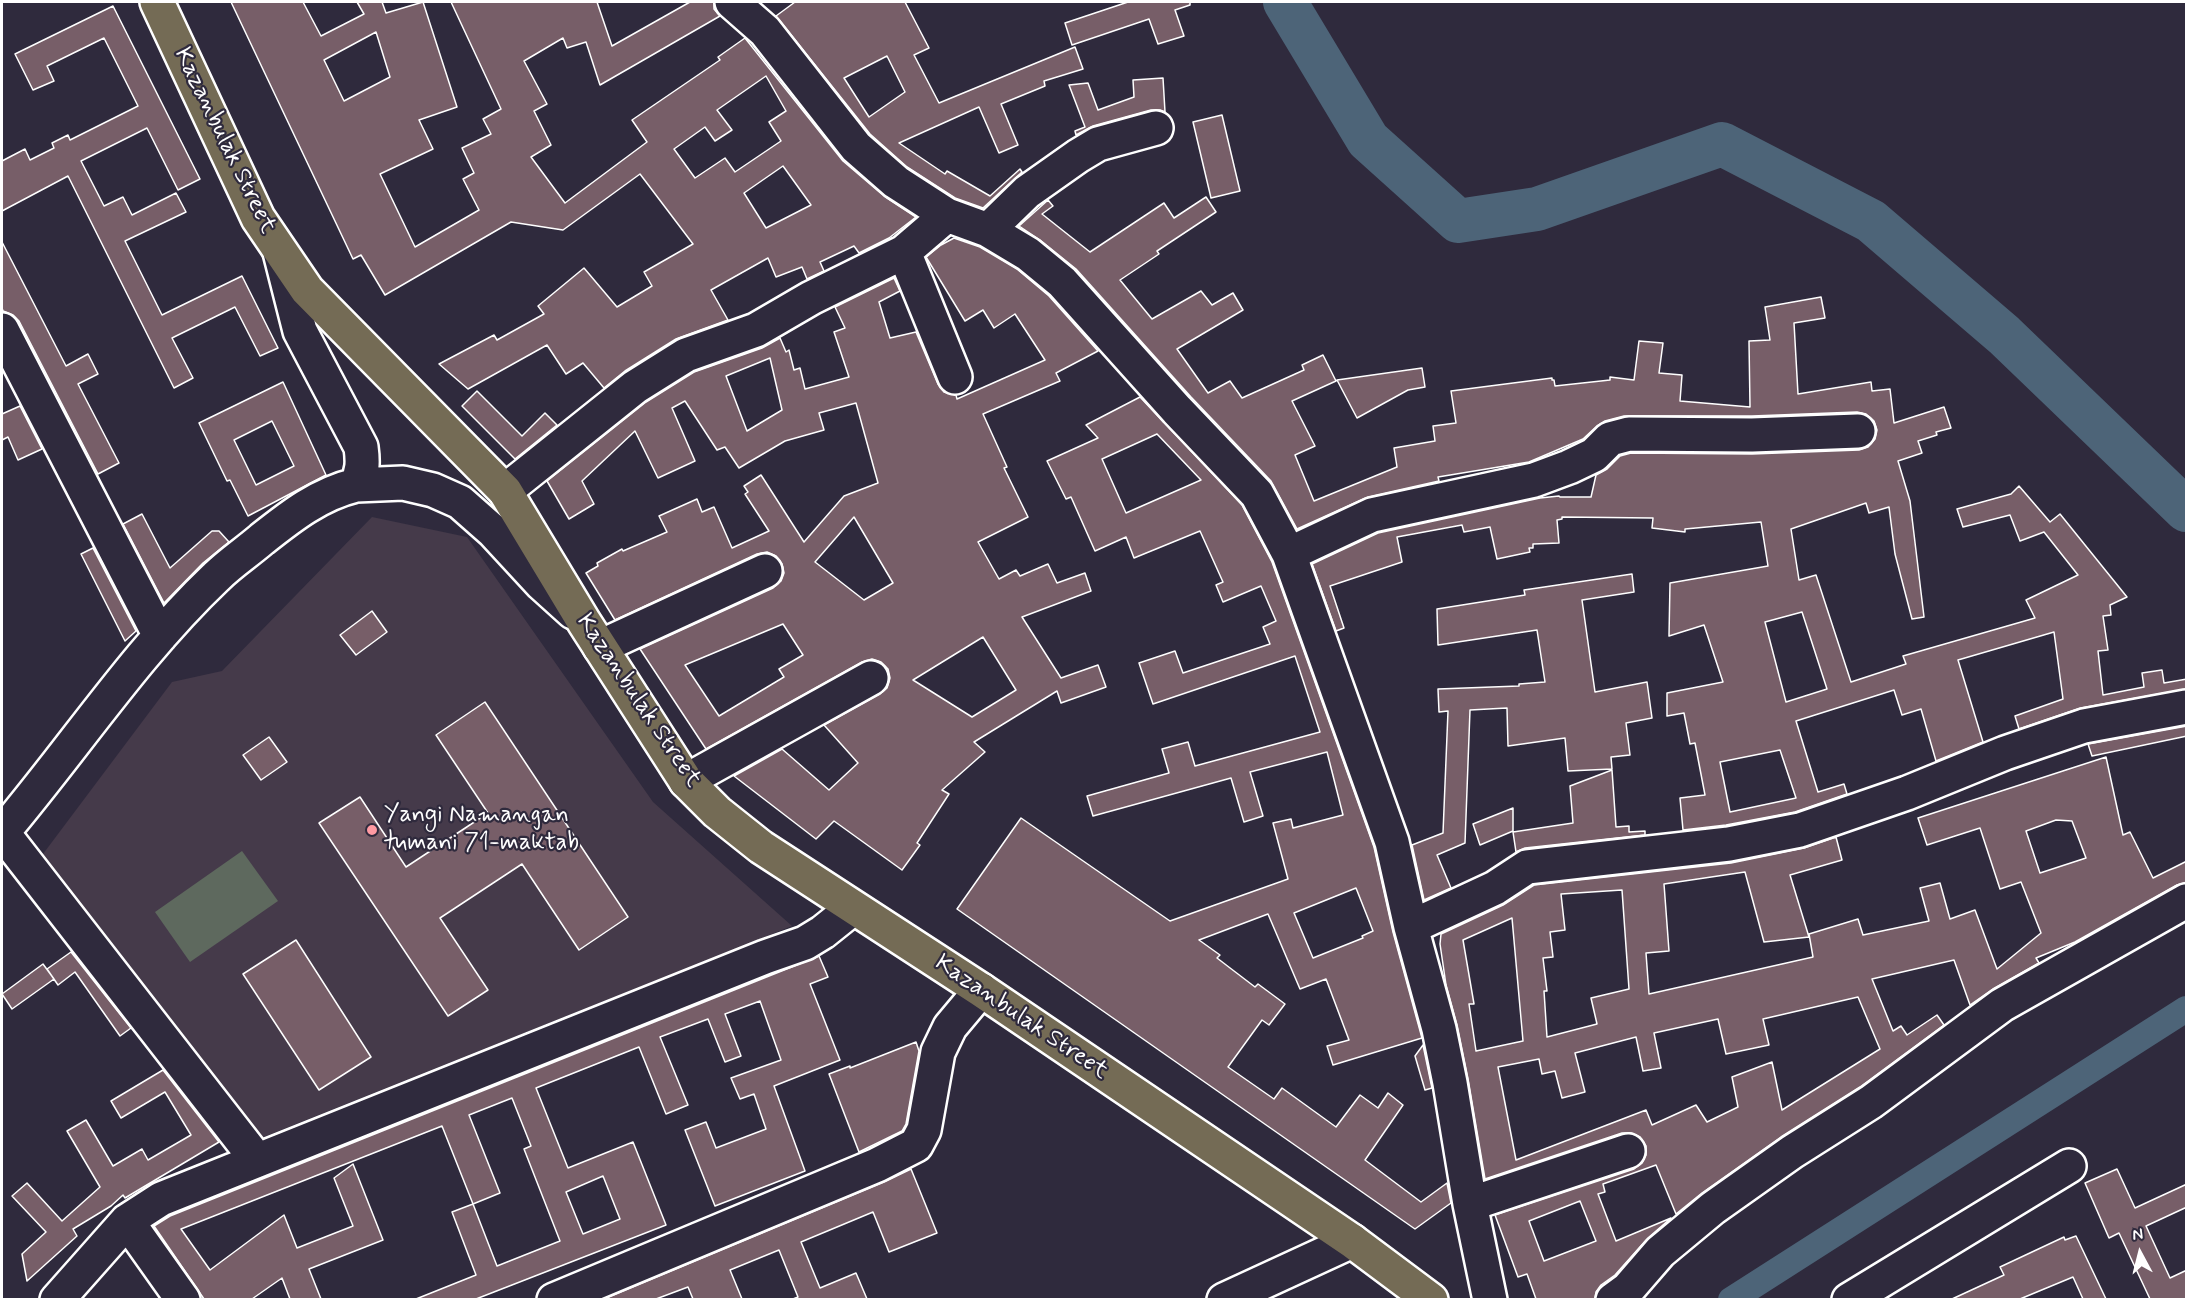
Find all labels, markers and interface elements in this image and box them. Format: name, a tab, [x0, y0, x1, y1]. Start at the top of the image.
street label: Kazanbulak Street	[167, 43, 281, 239]
street label: Kazanbulak Street	[569, 609, 707, 793]
place label: Yangi Namangan tumani 71-maktab	[384, 802, 579, 858]
marker: Yangi Namangan tumani 71-maktab	[365, 823, 379, 837]
street label: Kazanbulak Street	[929, 949, 1113, 1087]
north arrow	[2110, 1223, 2170, 1283]
text: N	[2131, 1224, 2144, 1246]

